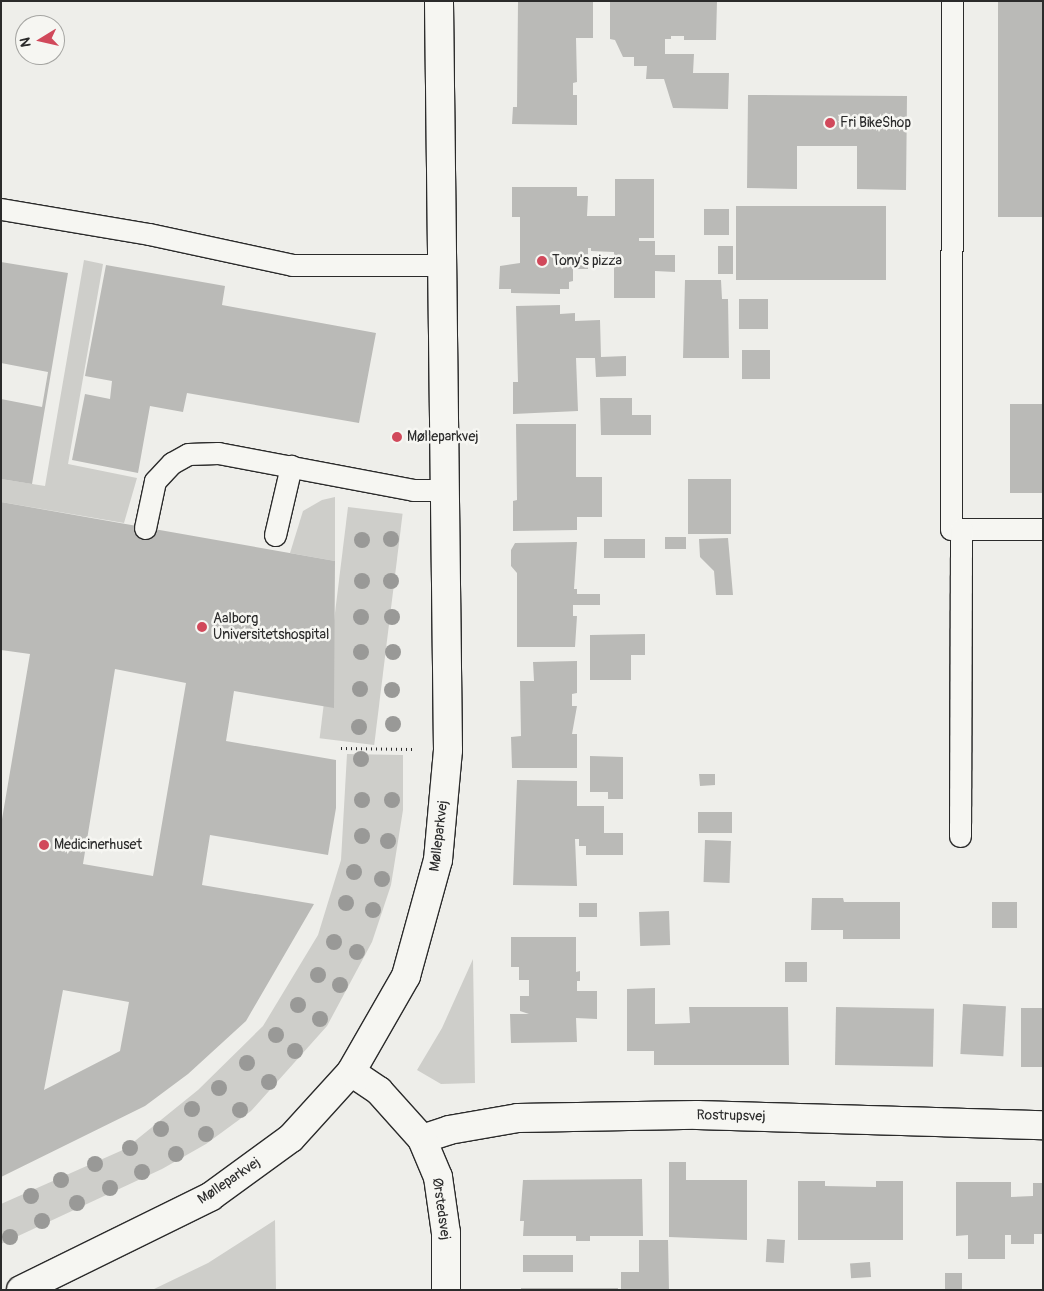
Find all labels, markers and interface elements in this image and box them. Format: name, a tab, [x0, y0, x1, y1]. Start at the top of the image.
north arrow	[15, 15, 65, 65]
text: N	[17, 36, 35, 48]
place label: Fri BikeShop	[840, 115, 911, 131]
marker: Fri BikeShop	[824, 117, 836, 129]
place label: Tony's pizza	[552, 253, 622, 269]
marker: Tony's pizza	[536, 255, 548, 267]
place label: Mølleparkvej	[407, 429, 479, 445]
marker: Mølleparkvej	[391, 431, 403, 443]
place label: Aalborg Universitetshospital	[213, 611, 329, 644]
marker: Aalborg Universitetshospital	[195, 620, 209, 634]
street label: Mølleparkvej	[426, 799, 452, 873]
place label: Medicinerhuset	[54, 837, 142, 853]
marker: Medicinerhuset	[38, 839, 50, 851]
street label: Rostrupsvej	[696, 1107, 766, 1125]
street label: Mølleparkvej	[195, 1154, 263, 1208]
street label: Ørstedsvej	[428, 1177, 454, 1241]

